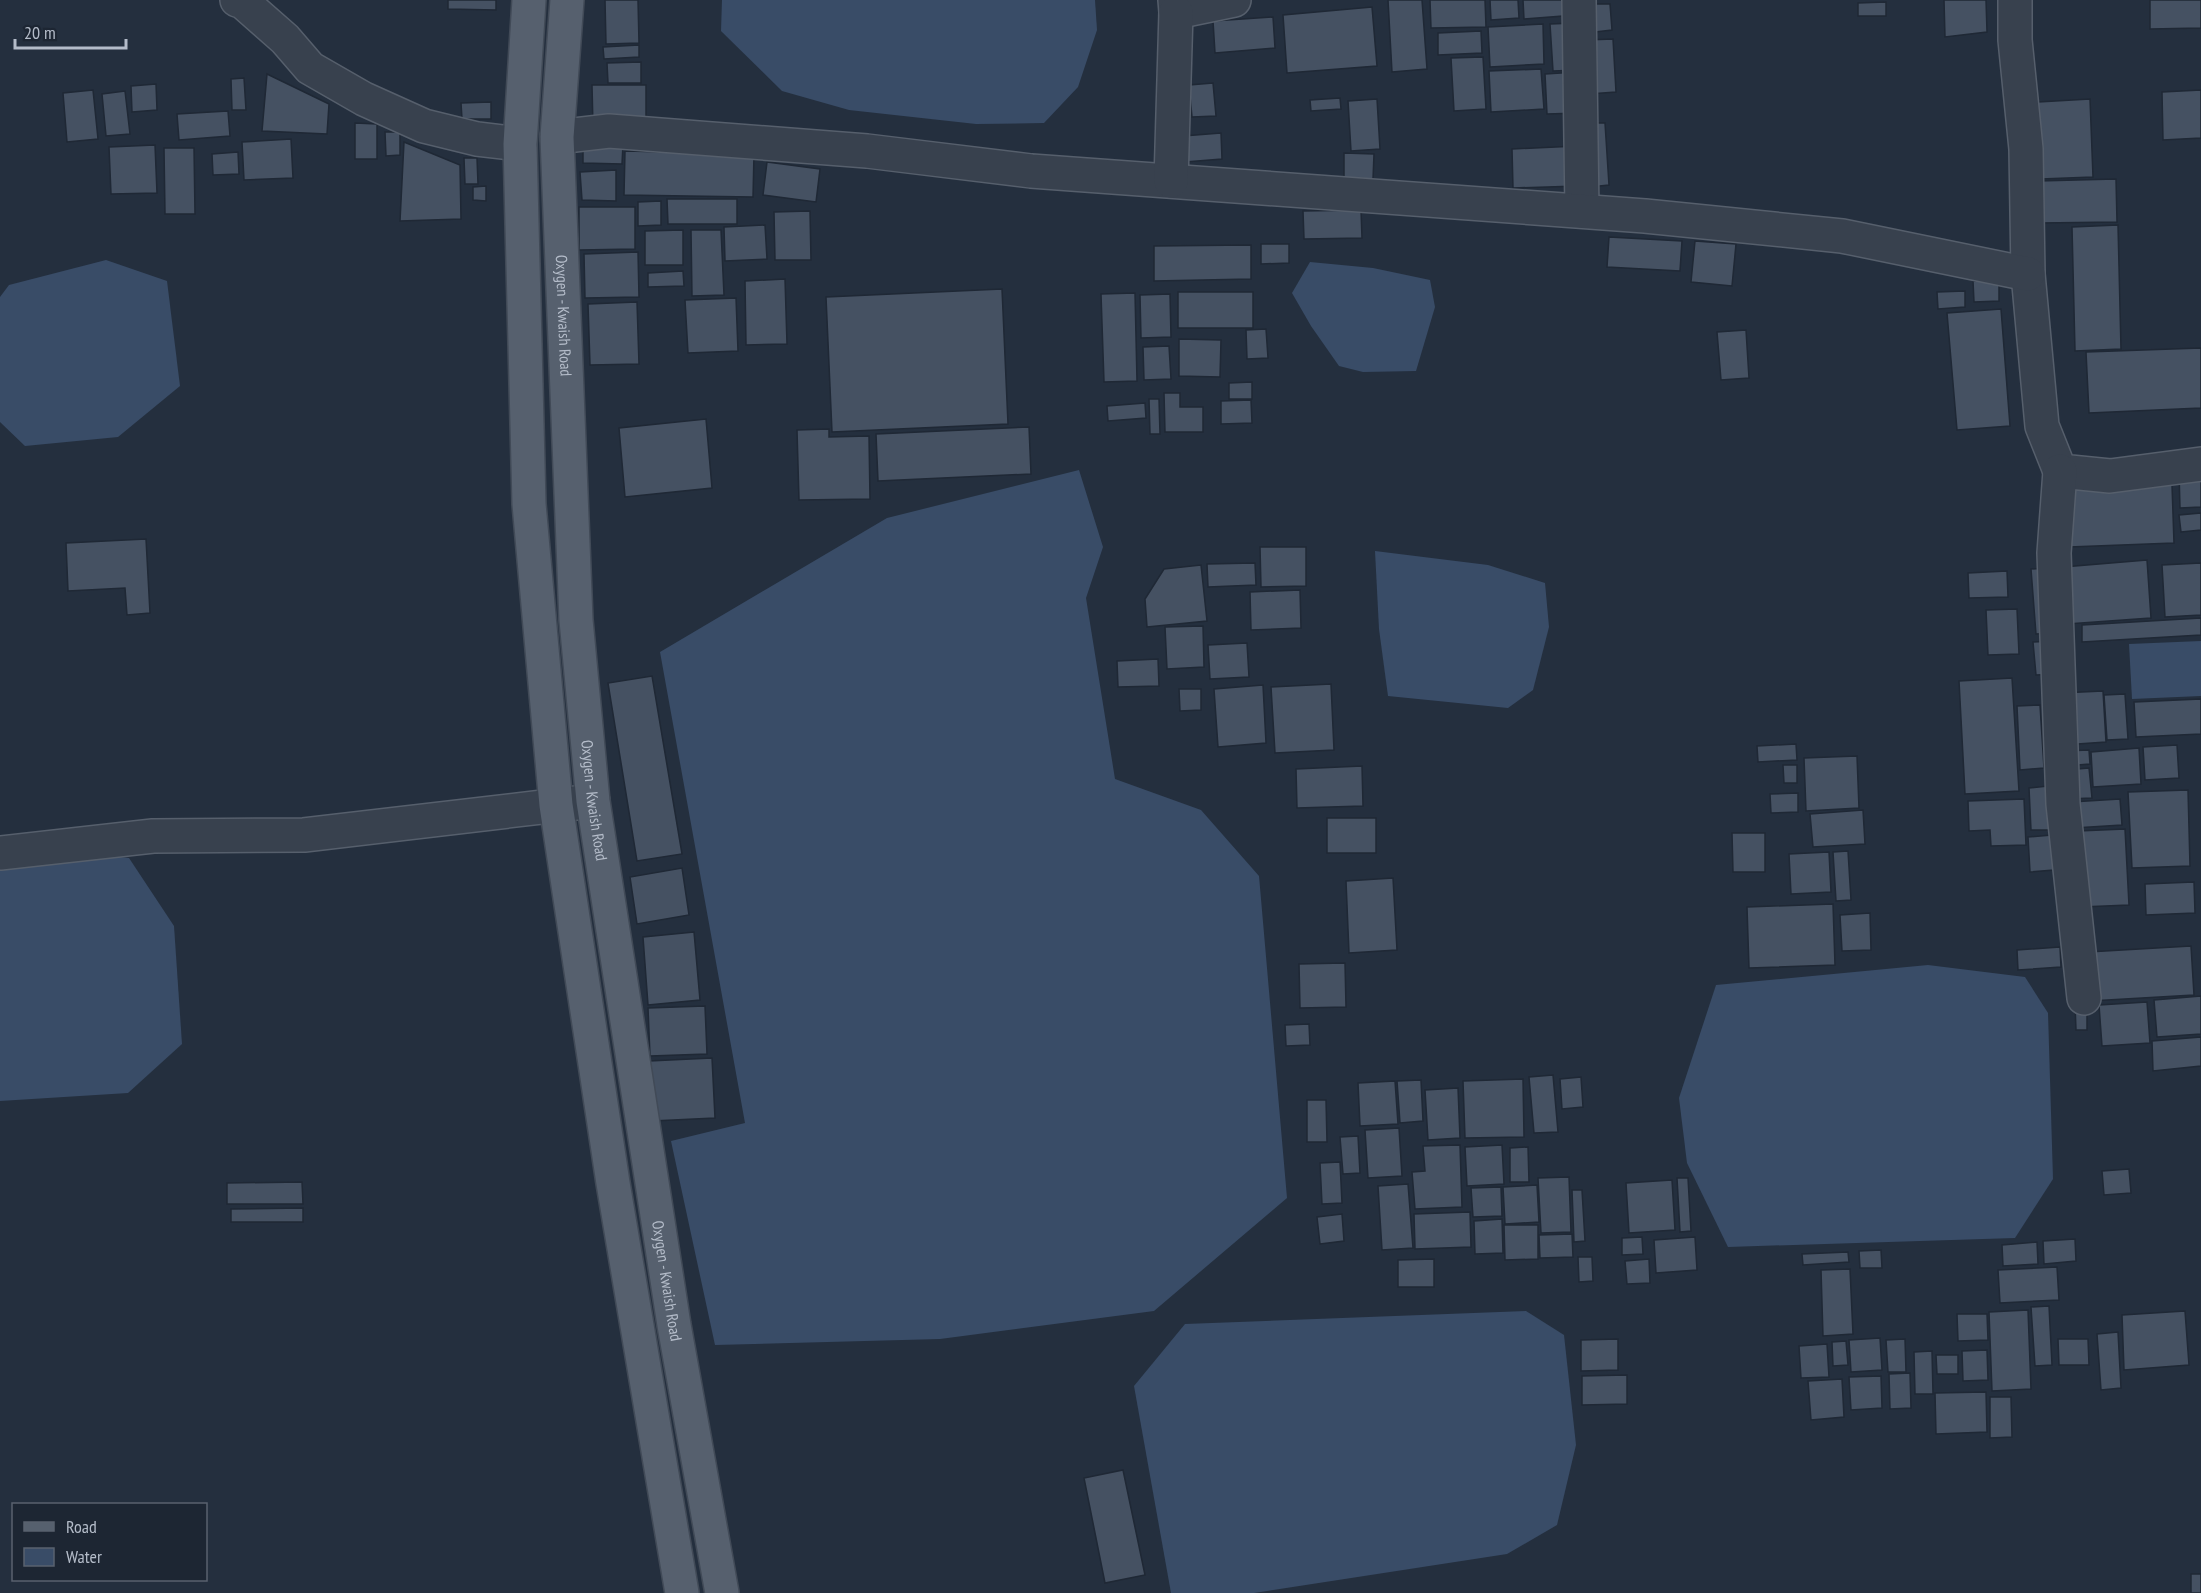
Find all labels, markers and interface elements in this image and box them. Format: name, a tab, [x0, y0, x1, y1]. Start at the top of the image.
scale bar	[15, 12, 126, 50]
text: 20 m	[24, 21, 56, 44]
street label: Oxygen - Kwaish Road	[552, 254, 576, 377]
street label: Oxygen - Kwaish Road	[577, 739, 612, 862]
street label: Oxygen - Kwaish Road	[648, 1219, 687, 1343]
legend	[12, 1503, 207, 1581]
text: Road	[66, 1515, 97, 1538]
text: Water	[66, 1545, 102, 1568]

